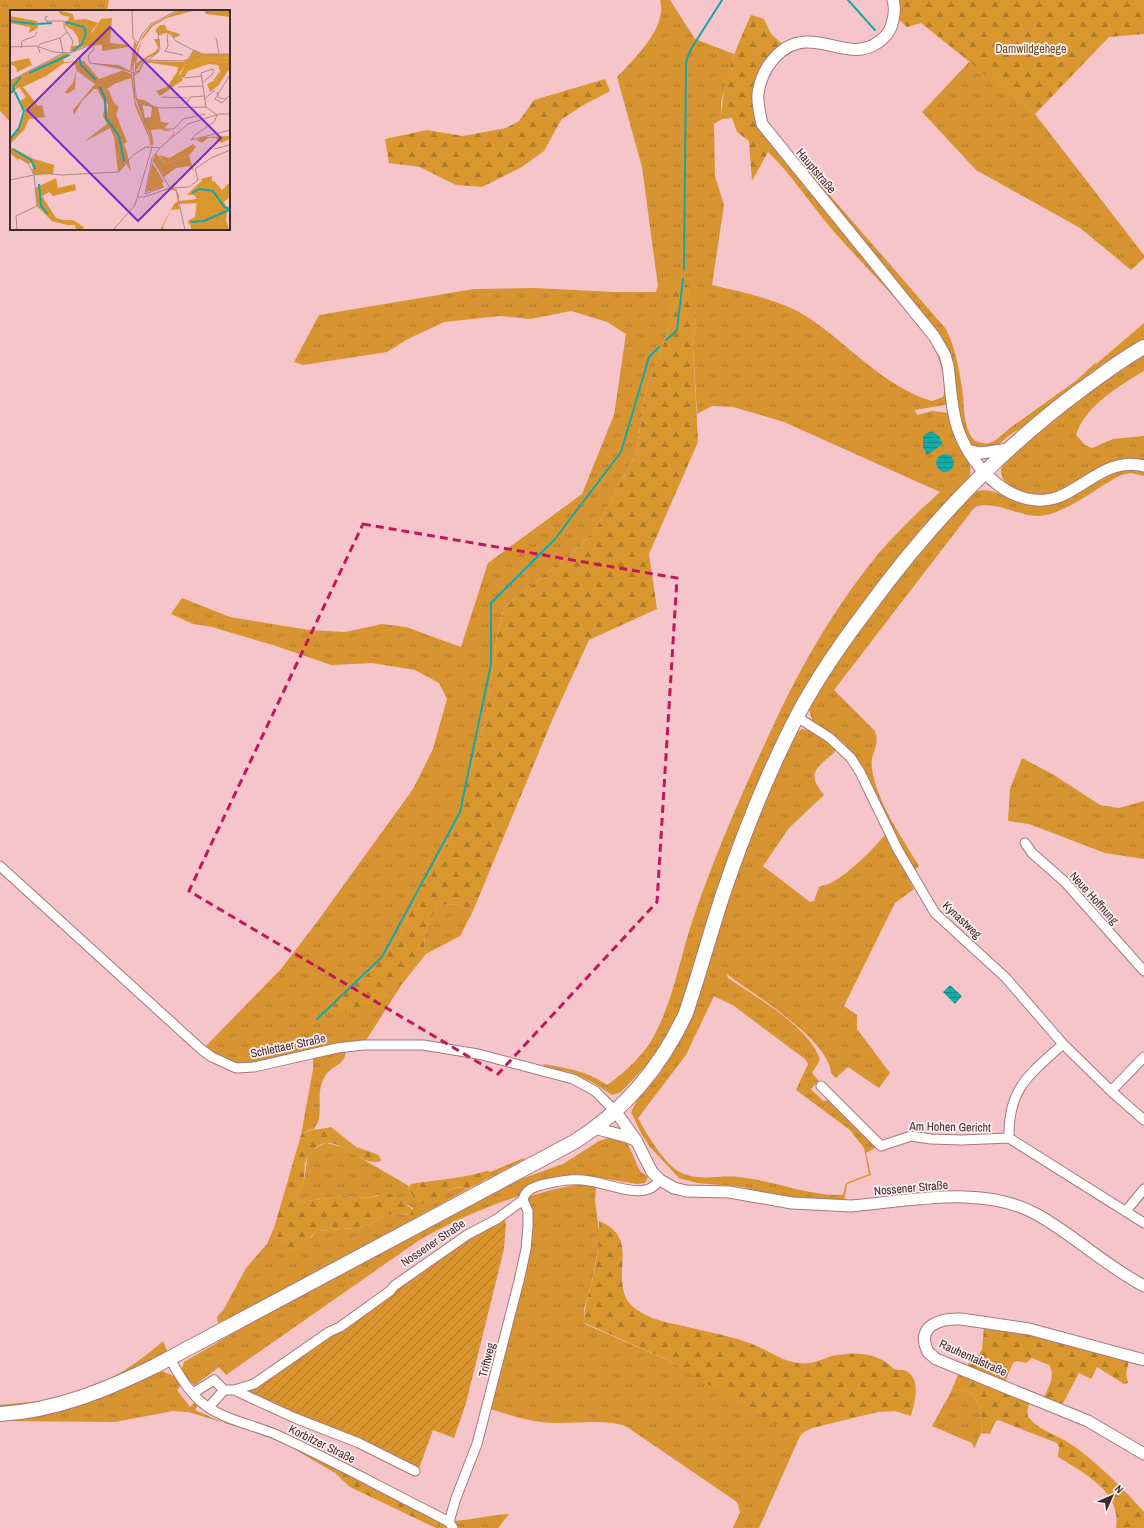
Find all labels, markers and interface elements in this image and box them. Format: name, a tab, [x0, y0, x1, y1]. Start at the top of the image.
inset map	[10, 10, 230, 230]
park label: Damwildgehege	[995, 41, 1067, 57]
street label: Hauptstraße	[792, 145, 840, 197]
street label: Neue Hoffnung	[1066, 868, 1122, 928]
street label: Kynastweg	[939, 898, 985, 943]
street label: Schlettaer Straße	[249, 1030, 327, 1062]
street label: Am Hohen Gericht	[908, 1118, 991, 1136]
street label: Nossener Straße	[873, 1177, 949, 1199]
street label: Nossener Straße	[398, 1216, 468, 1270]
street label: Rauhentalstraße	[937, 1336, 1009, 1380]
street label: Triftweg	[475, 1340, 499, 1379]
street label: Korbitzer Straße	[286, 1421, 358, 1467]
north arrow	[1092, 1476, 1132, 1516]
text: N	[1112, 1482, 1126, 1496]

